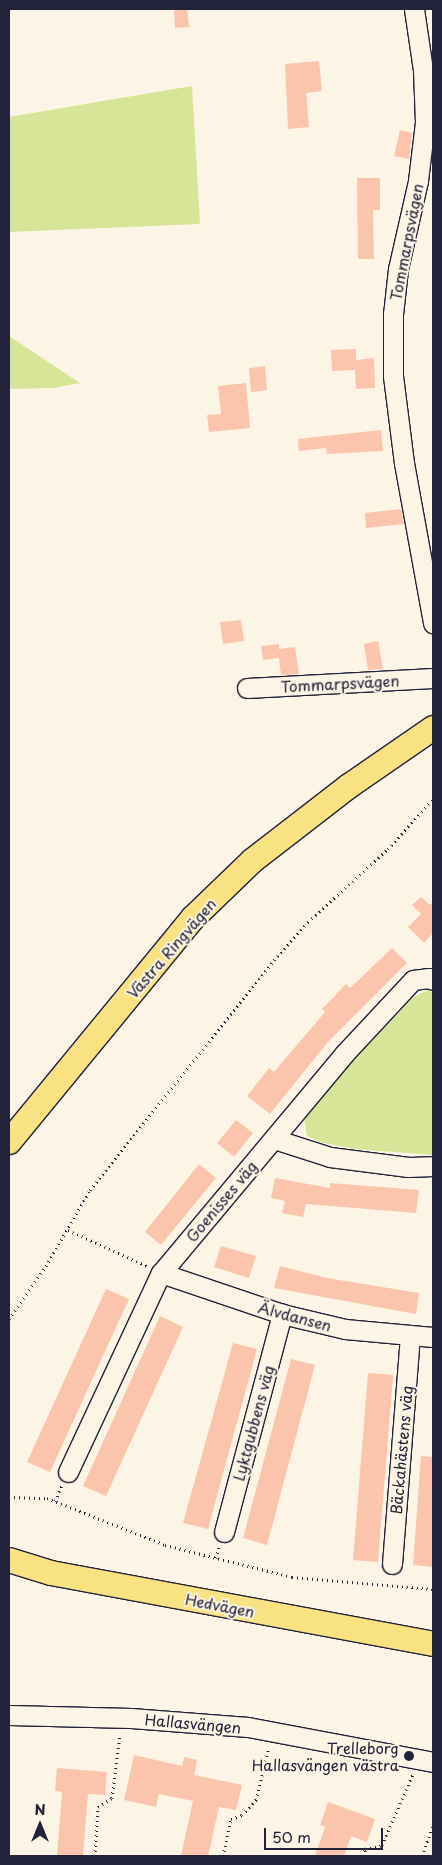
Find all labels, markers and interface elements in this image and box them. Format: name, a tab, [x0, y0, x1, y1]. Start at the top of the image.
street label: Tommarpsvägen	[386, 182, 426, 302]
street label: Tommarpsvägen	[280, 671, 400, 695]
street label: Västra Ringvägen	[123, 894, 219, 1002]
street label: Goenisses väg	[182, 1157, 260, 1245]
street label: Älvdansen	[256, 1298, 334, 1334]
street label: Lyktgubbens väg	[229, 1363, 277, 1483]
street label: Bäckahästens väg	[386, 1385, 416, 1515]
street label: Hedvägen	[184, 1589, 256, 1621]
street label: Hallasvängen	[144, 1710, 242, 1736]
place label: Trelleborg Hallasvängen västra	[251, 1738, 399, 1773]
marker: Trelleborg Hallasvängen västra	[403, 1750, 415, 1762]
text: N	[34, 1799, 46, 1820]
north arrow	[15, 1800, 65, 1850]
scale bar	[267, 1818, 386, 1850]
text: 50 m	[272, 1825, 311, 1848]

